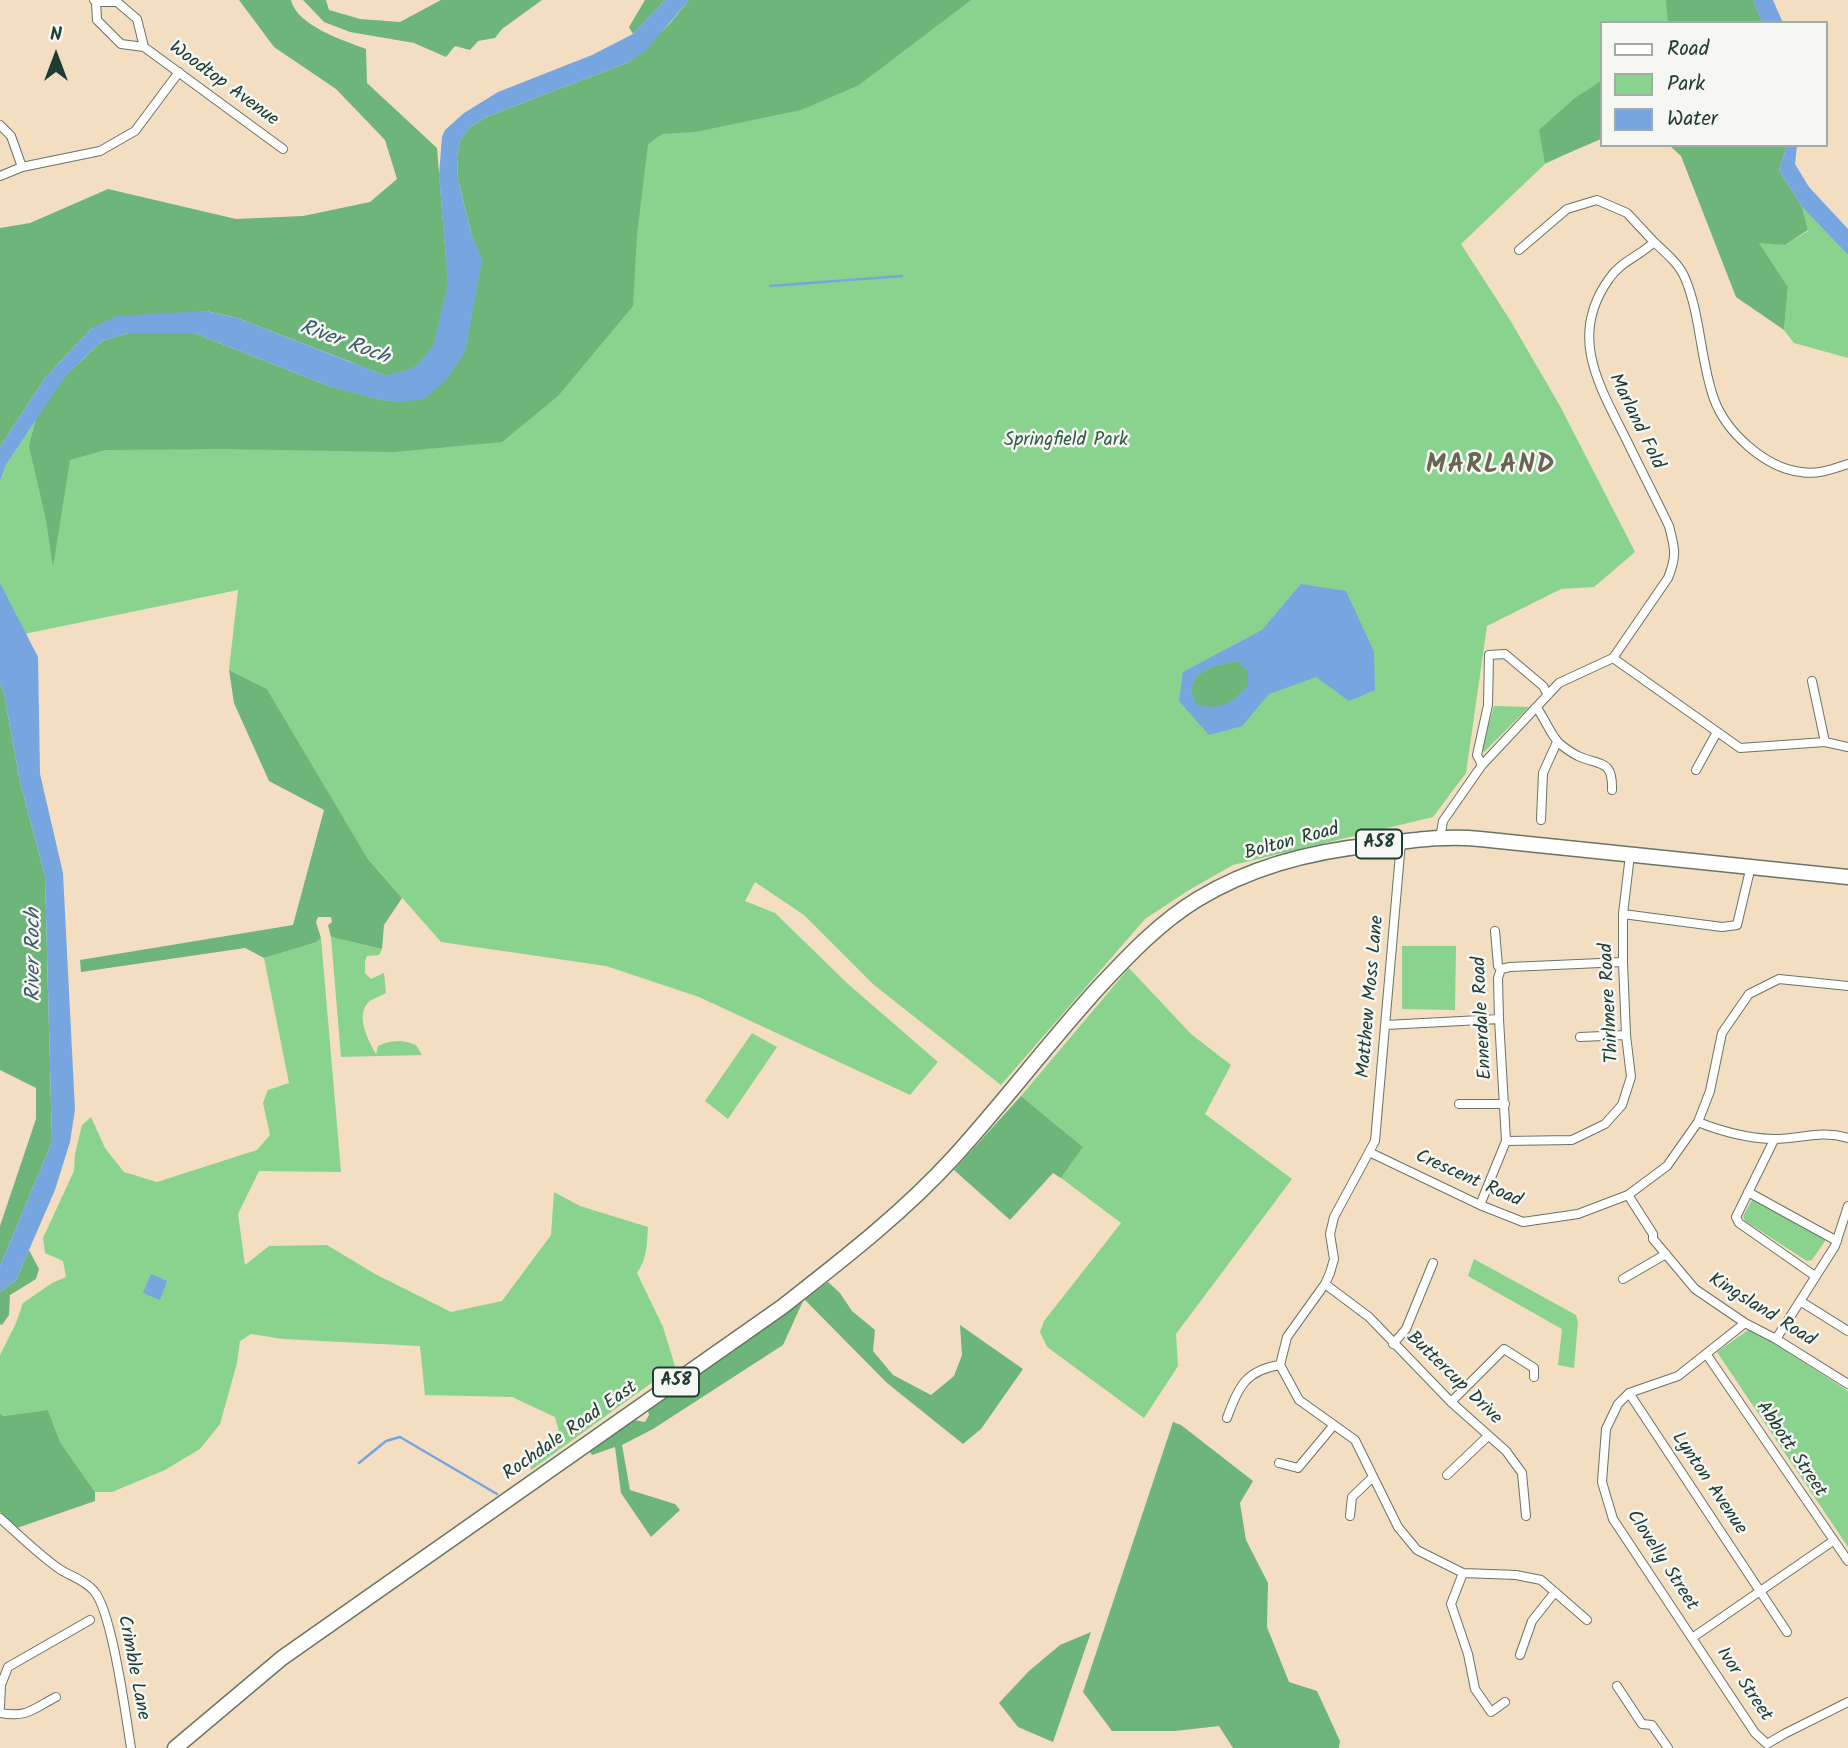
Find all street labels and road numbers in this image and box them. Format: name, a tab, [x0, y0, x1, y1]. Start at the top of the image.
street label: Woodtop Avenue	[164, 38, 282, 132]
street label: Marland Fold	[1602, 370, 1668, 474]
street label: Bolton Road	[1242, 819, 1342, 867]
road number: A58	[1356, 830, 1402, 858]
street label: Matthew Moss Lane	[1354, 915, 1390, 1079]
street label: Thirlmere Road	[1596, 942, 1626, 1064]
street label: Ennerdale Road	[1469, 956, 1499, 1080]
street label: Crescent Road	[1411, 1146, 1525, 1214]
street label: Kingsland Road	[1703, 1269, 1819, 1353]
street label: Buttercup Drive	[1400, 1327, 1506, 1431]
road number: A58	[653, 1367, 699, 1396]
street label: Rochdale Road East	[499, 1377, 643, 1487]
street label: Abbott Street	[1750, 1398, 1830, 1502]
street label: Lynton Avenue	[1665, 1428, 1751, 1540]
street label: Clovelly Street	[1620, 1506, 1702, 1616]
street label: Crimble Lane	[111, 1614, 153, 1722]
street label: Ivor Street	[1710, 1644, 1776, 1726]

